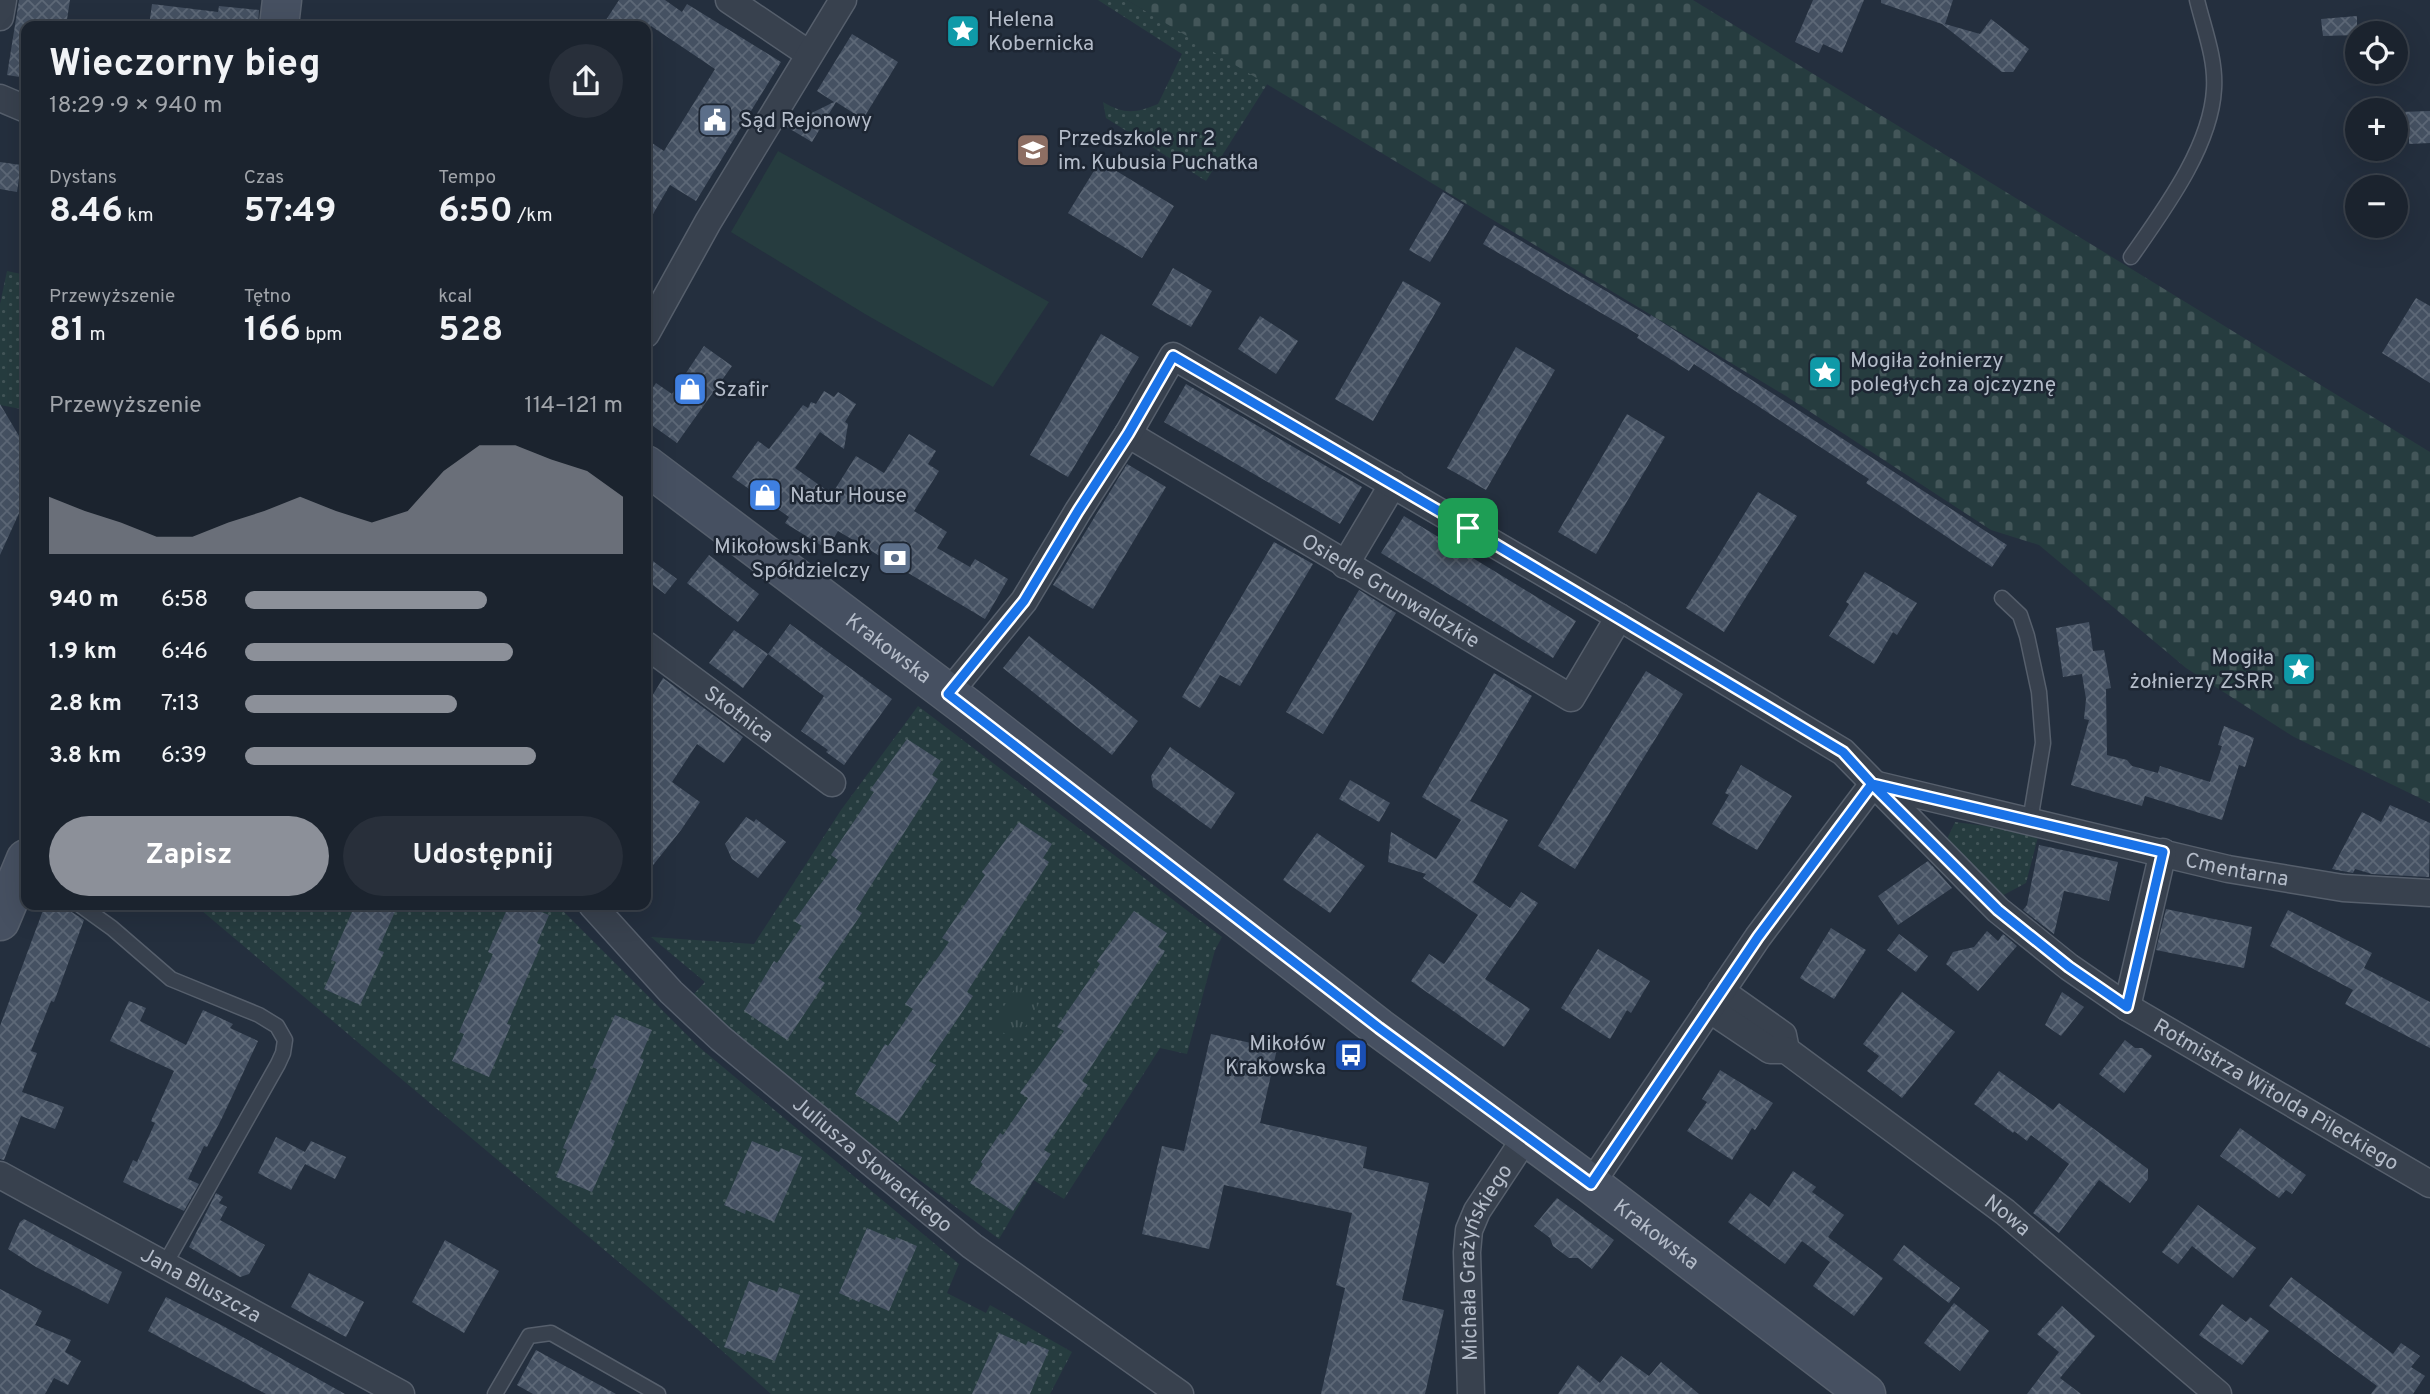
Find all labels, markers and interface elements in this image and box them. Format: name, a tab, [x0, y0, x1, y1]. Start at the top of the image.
place label: Helena Kobernicka	[988, 7, 1094, 58]
place icon: Helena Kobernicka	[944, 12, 982, 50]
map controls	[2345, 21, 2408, 238]
button: locate	[2345, 21, 2408, 84]
text: Wieczorny bieg	[49, 41, 321, 90]
button: share	[549, 44, 623, 118]
text: 18:29 · 9 × 940 m	[49, 92, 222, 121]
button: +	[2345, 98, 2408, 161]
public building icon: Sąd Rejonowy	[696, 101, 734, 139]
place label: Sąd Rejonowy	[740, 108, 872, 135]
place label: Przedszkole nr 2 im. Kubusia Puchatka	[1058, 126, 1258, 177]
school or university icon: Przedszkole nr 2 im. Kubusia Puchatka	[1014, 131, 1052, 169]
text: Dystans	[49, 166, 117, 190]
text: Czas	[244, 166, 284, 190]
text: Tempo	[438, 166, 496, 190]
button: −	[2345, 175, 2408, 238]
text: 8.46	[49, 190, 123, 234]
text: 57:49	[244, 190, 336, 234]
text: 6:50	[438, 190, 513, 234]
text: km	[123, 204, 154, 228]
text: /km	[513, 204, 553, 228]
text: Przewyższenie	[49, 285, 175, 309]
text: Tętno	[244, 285, 291, 309]
text: kcal	[438, 285, 472, 309]
text: 81	[49, 309, 85, 353]
text: 166	[244, 309, 301, 353]
text: 528	[438, 309, 503, 353]
text: m	[85, 323, 106, 347]
text: bpm	[301, 323, 342, 347]
place label: Mogiła żołnierzy poległych za ojczyznę	[1850, 348, 2056, 399]
place icon: Mogiła żołnierzy poległych za ojczyznę	[1806, 353, 1844, 391]
shop icon: Szafir	[671, 370, 709, 408]
place label: Szafir	[714, 377, 769, 404]
text: Przewyższenie	[49, 392, 202, 421]
text: 114–121 m	[524, 392, 623, 421]
shop icon: Natur House	[746, 476, 784, 514]
place label: Natur House	[790, 483, 907, 510]
pin	[1438, 498, 1498, 558]
icon: arrive	[1449, 509, 1487, 547]
street label: Osiedle Grunwaldzkie	[1296, 528, 1484, 655]
place label: Mikołowski Bank Spółdzielczy	[714, 534, 870, 585]
bank icon: Mikołowski Bank Spółdzielczy	[876, 539, 914, 577]
text: 940 m	[49, 586, 119, 615]
text: 6:58	[161, 586, 208, 615]
street label: Krakowska	[839, 608, 936, 691]
text: 1.9 km	[49, 638, 117, 667]
text: 6:46	[161, 638, 208, 667]
place label: Mogiła żołnierzy ZSRR	[2129, 645, 2274, 696]
place icon: Mogiła żołnierzy ZSRR	[2280, 650, 2318, 688]
street label: Skotnica	[698, 681, 779, 750]
text: 2.8 km	[49, 690, 122, 719]
text: 7:13	[161, 690, 200, 719]
text: 3.8 km	[49, 742, 121, 771]
text: 6:39	[161, 742, 207, 771]
button: Zapisz	[49, 816, 329, 896]
button: Udostępnij	[343, 816, 623, 896]
street label: Cmentarna	[2182, 847, 2291, 894]
street label: Rotmistrza Witolda Pileckiego	[2148, 1013, 2403, 1178]
place label: Mikołów Krakowska	[1225, 1031, 1326, 1082]
bus stop icon: Mikołów Krakowska	[1332, 1036, 1370, 1074]
street label: Juliusza Słowackiego	[786, 1091, 958, 1239]
street label: Michała Grażyńskiego	[1455, 1159, 1519, 1361]
street label: Nowa	[1978, 1189, 2036, 1243]
street label: Krakowska	[1607, 1194, 1704, 1277]
street label: Jana Bluszcza	[135, 1242, 265, 1330]

